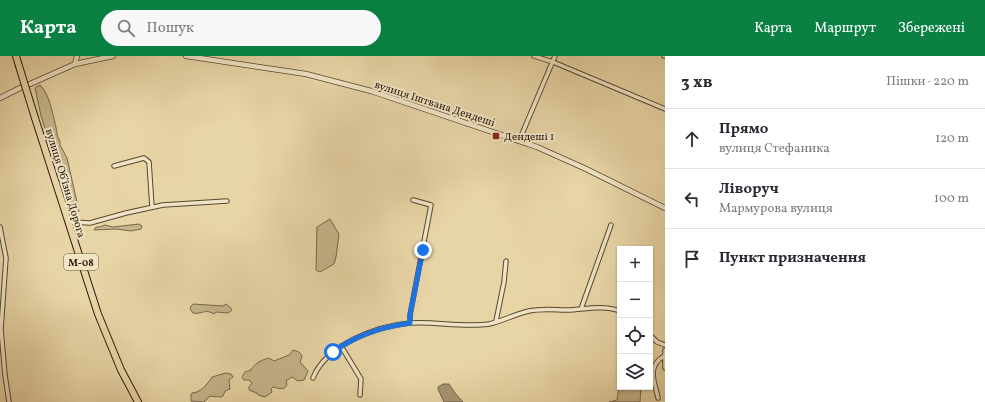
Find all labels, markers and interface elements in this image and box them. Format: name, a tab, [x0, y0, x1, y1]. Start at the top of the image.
search box	[101, 10, 381, 46]
text: Карта	[20, 15, 77, 41]
icon: search	[115, 17, 137, 39]
text: Пошук	[147, 18, 194, 39]
text: Карта	[754, 19, 792, 38]
text: Маршрут	[814, 19, 876, 38]
text: Збережені	[898, 19, 965, 38]
text: 3 хв	[681, 71, 712, 94]
text: Пішки · 220 m	[886, 73, 969, 91]
street label: вулиця Іштвана Дендеші	[372, 78, 497, 131]
text: Прямо	[719, 119, 768, 140]
street label: вулиця Обʼїзна Дорога	[41, 127, 88, 240]
icon: ahead	[681, 128, 703, 150]
place label: Дендеші 1	[504, 130, 554, 145]
text: 120 m	[935, 130, 969, 148]
marker: Дендеші 1	[491, 131, 501, 141]
text: вулиця Стефаника	[719, 140, 830, 158]
text: Ліворуч	[719, 179, 779, 200]
icon: left	[681, 188, 703, 210]
text: 100 m	[934, 190, 969, 208]
text: Мармурова вулиця	[719, 200, 833, 218]
route end	[414, 241, 432, 259]
map controls	[617, 246, 653, 390]
button: +	[617, 246, 653, 282]
icon: arrive	[681, 248, 703, 270]
text: Пункт призначення	[719, 248, 866, 269]
road number: М-08	[64, 254, 98, 270]
button: −	[617, 282, 653, 318]
button: locate	[617, 318, 653, 354]
route start	[324, 343, 342, 361]
button: layers	[617, 354, 653, 390]

